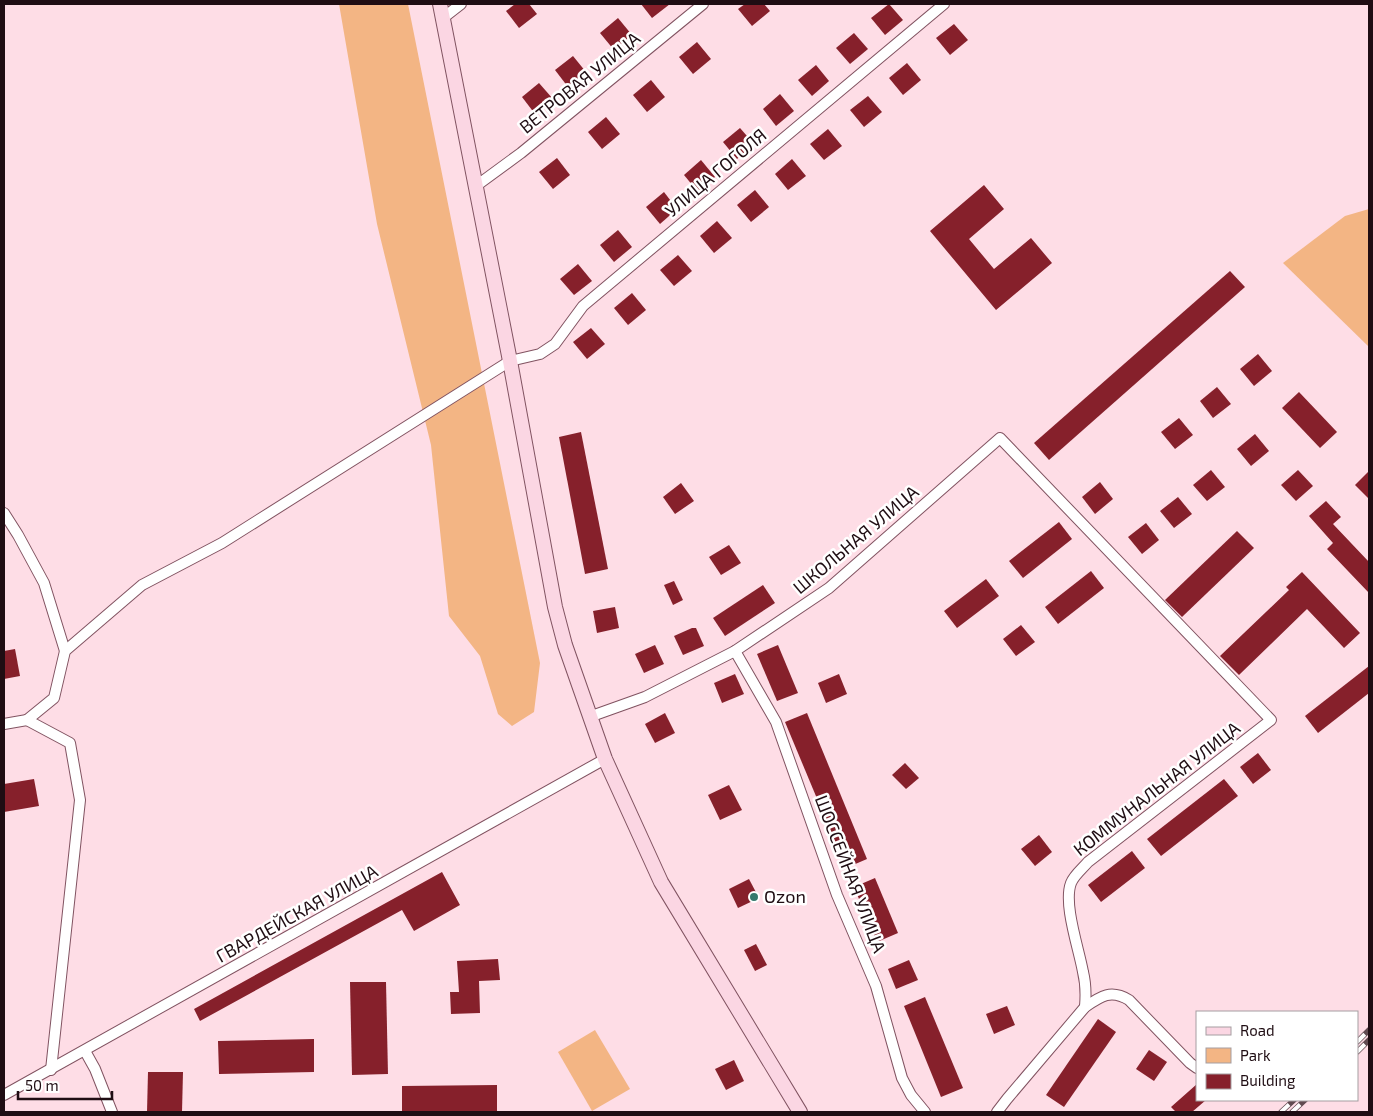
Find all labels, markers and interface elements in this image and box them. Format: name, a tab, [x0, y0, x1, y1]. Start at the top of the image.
street label: ВЕТРОВАЯ УЛИЦА	[515, 26, 645, 138]
street label: УЛИЦА ГОГОЛЯ	[660, 123, 771, 221]
street label: ШКОЛЬНАЯ УЛИЦА	[788, 480, 923, 598]
street label: КОММУНАЛЬНАЯ УЛИЦА	[1069, 716, 1245, 860]
street label: ШОССЕЙНАЯ УЛИЦА	[811, 792, 891, 956]
street label: ГВАРДЕЙСКАЯ УЛИЦА	[212, 859, 382, 967]
place label: Ozon	[764, 885, 806, 907]
marker: Ozon	[748, 891, 760, 903]
legend	[1196, 1011, 1358, 1101]
text: Road	[1240, 1021, 1275, 1039]
text: Park	[1240, 1046, 1271, 1064]
scale bar	[18, 1068, 111, 1100]
text: Building	[1240, 1071, 1296, 1089]
text: 50 m	[25, 1076, 59, 1094]

